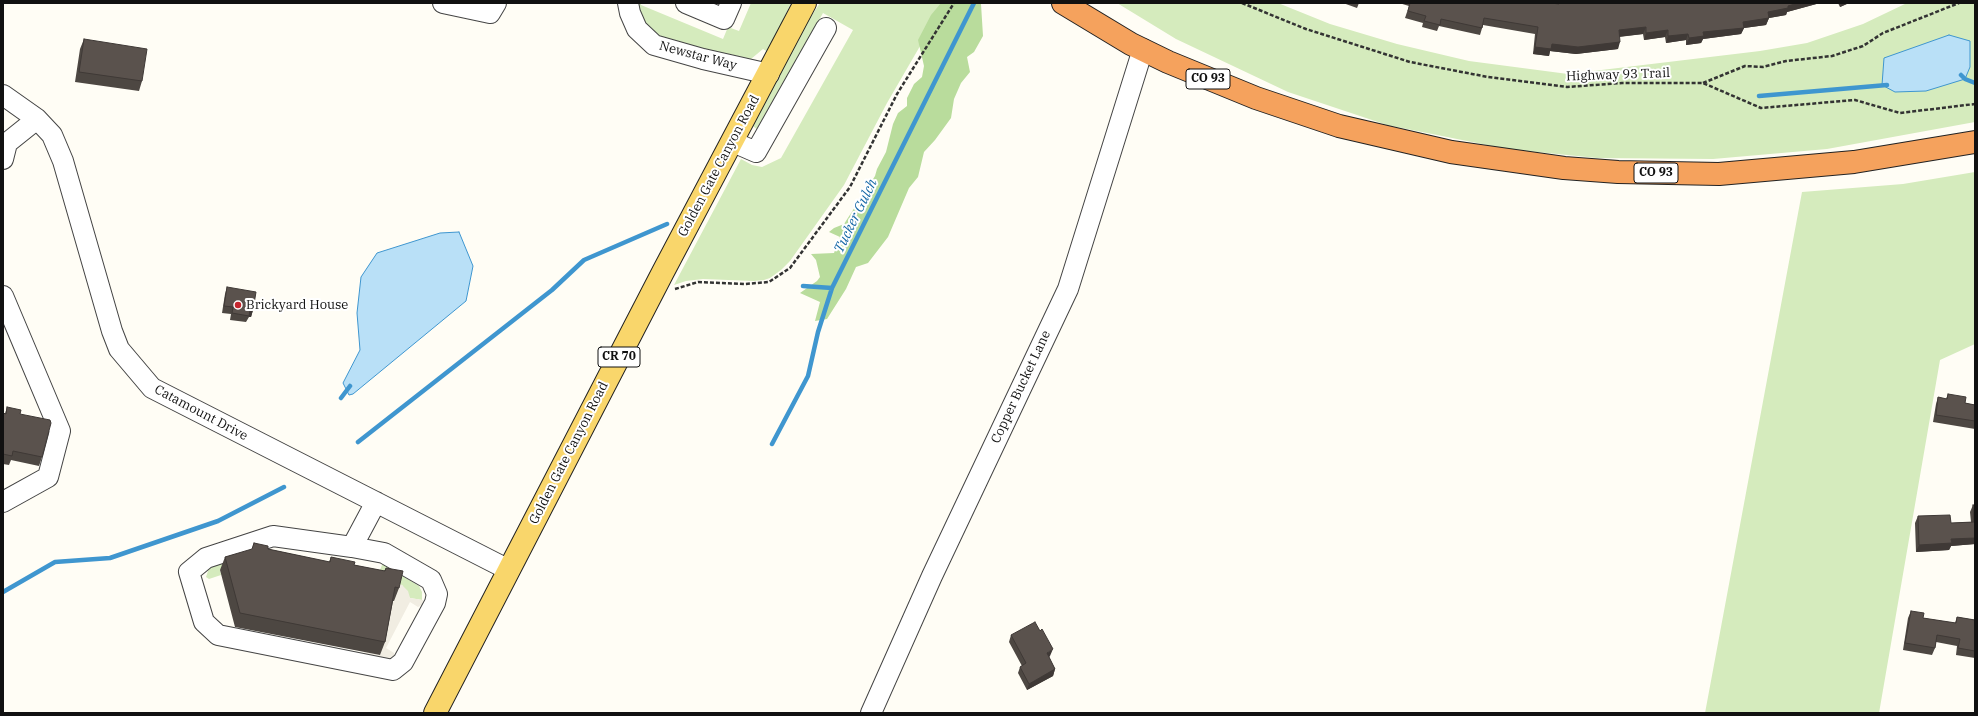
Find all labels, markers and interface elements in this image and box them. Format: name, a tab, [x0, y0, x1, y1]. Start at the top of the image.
street label: Newstar Way	[658, 38, 738, 74]
street label: Highway 93 Trail	[1566, 65, 1670, 85]
road number: CO 93	[1186, 69, 1230, 89]
street label: Golden Gate Canyon Road	[675, 93, 763, 239]
road number: CO 93	[1634, 163, 1678, 183]
water label: Tucker Gulch	[831, 176, 881, 256]
place label: Brickyard House	[246, 297, 348, 313]
marker: Brickyard House	[233, 300, 243, 310]
street label: Copper Bucket Lane	[988, 328, 1054, 446]
road number: CR 70	[598, 347, 640, 367]
street label: Golden Gate Canyon Road	[526, 379, 612, 527]
street label: Catamount Drive	[152, 382, 250, 444]

